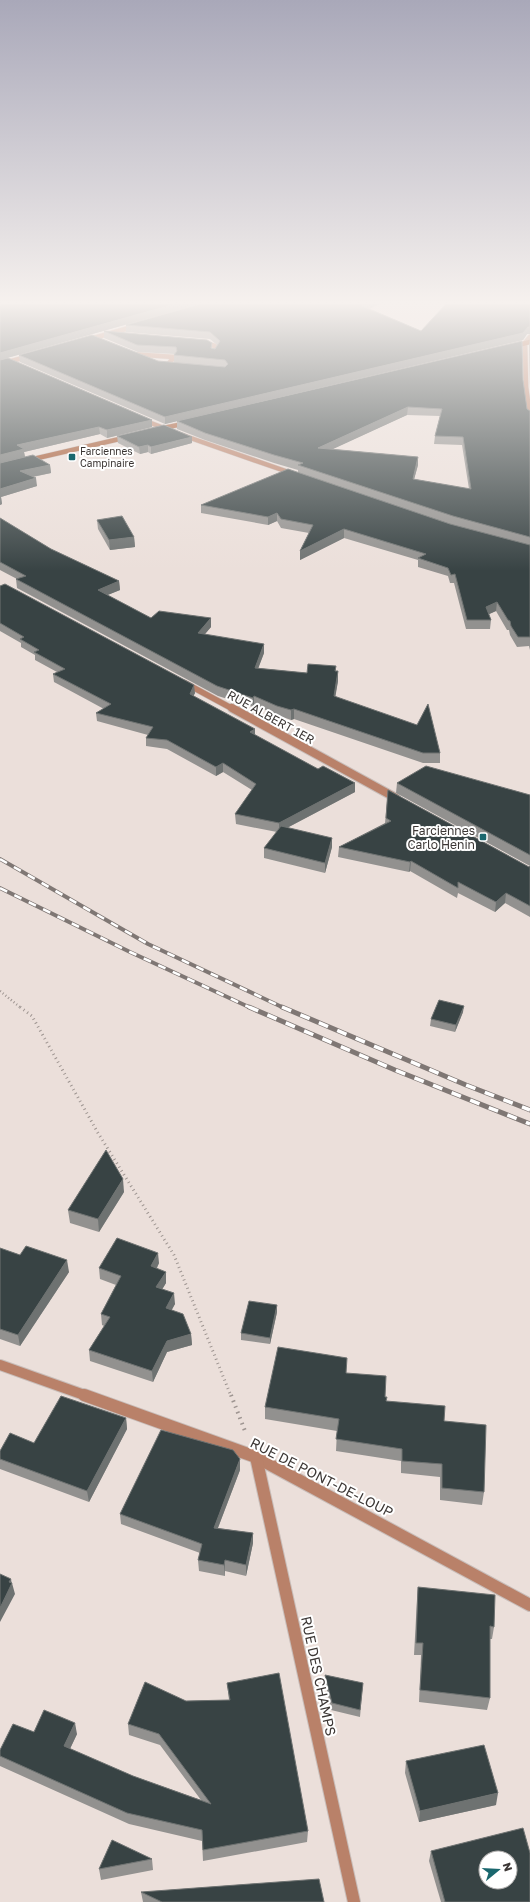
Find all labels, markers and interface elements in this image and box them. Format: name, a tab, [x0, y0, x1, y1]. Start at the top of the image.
place label: Farciennes Campinaire	[80, 445, 134, 469]
marker: Farciennes Campinaire	[67, 452, 77, 462]
street label: RUE ALBERT 1ER	[225, 687, 317, 747]
place label: Farciennes Carlo Henin	[407, 823, 475, 852]
marker: Farciennes Carlo Henin	[478, 832, 488, 842]
street label: RUE DE PONT-DE-LOUP	[248, 1434, 396, 1520]
street label: RUE DES CHAMPS	[298, 1614, 340, 1738]
north arrow	[478, 1850, 518, 1890]
text: N	[501, 1861, 515, 1873]

